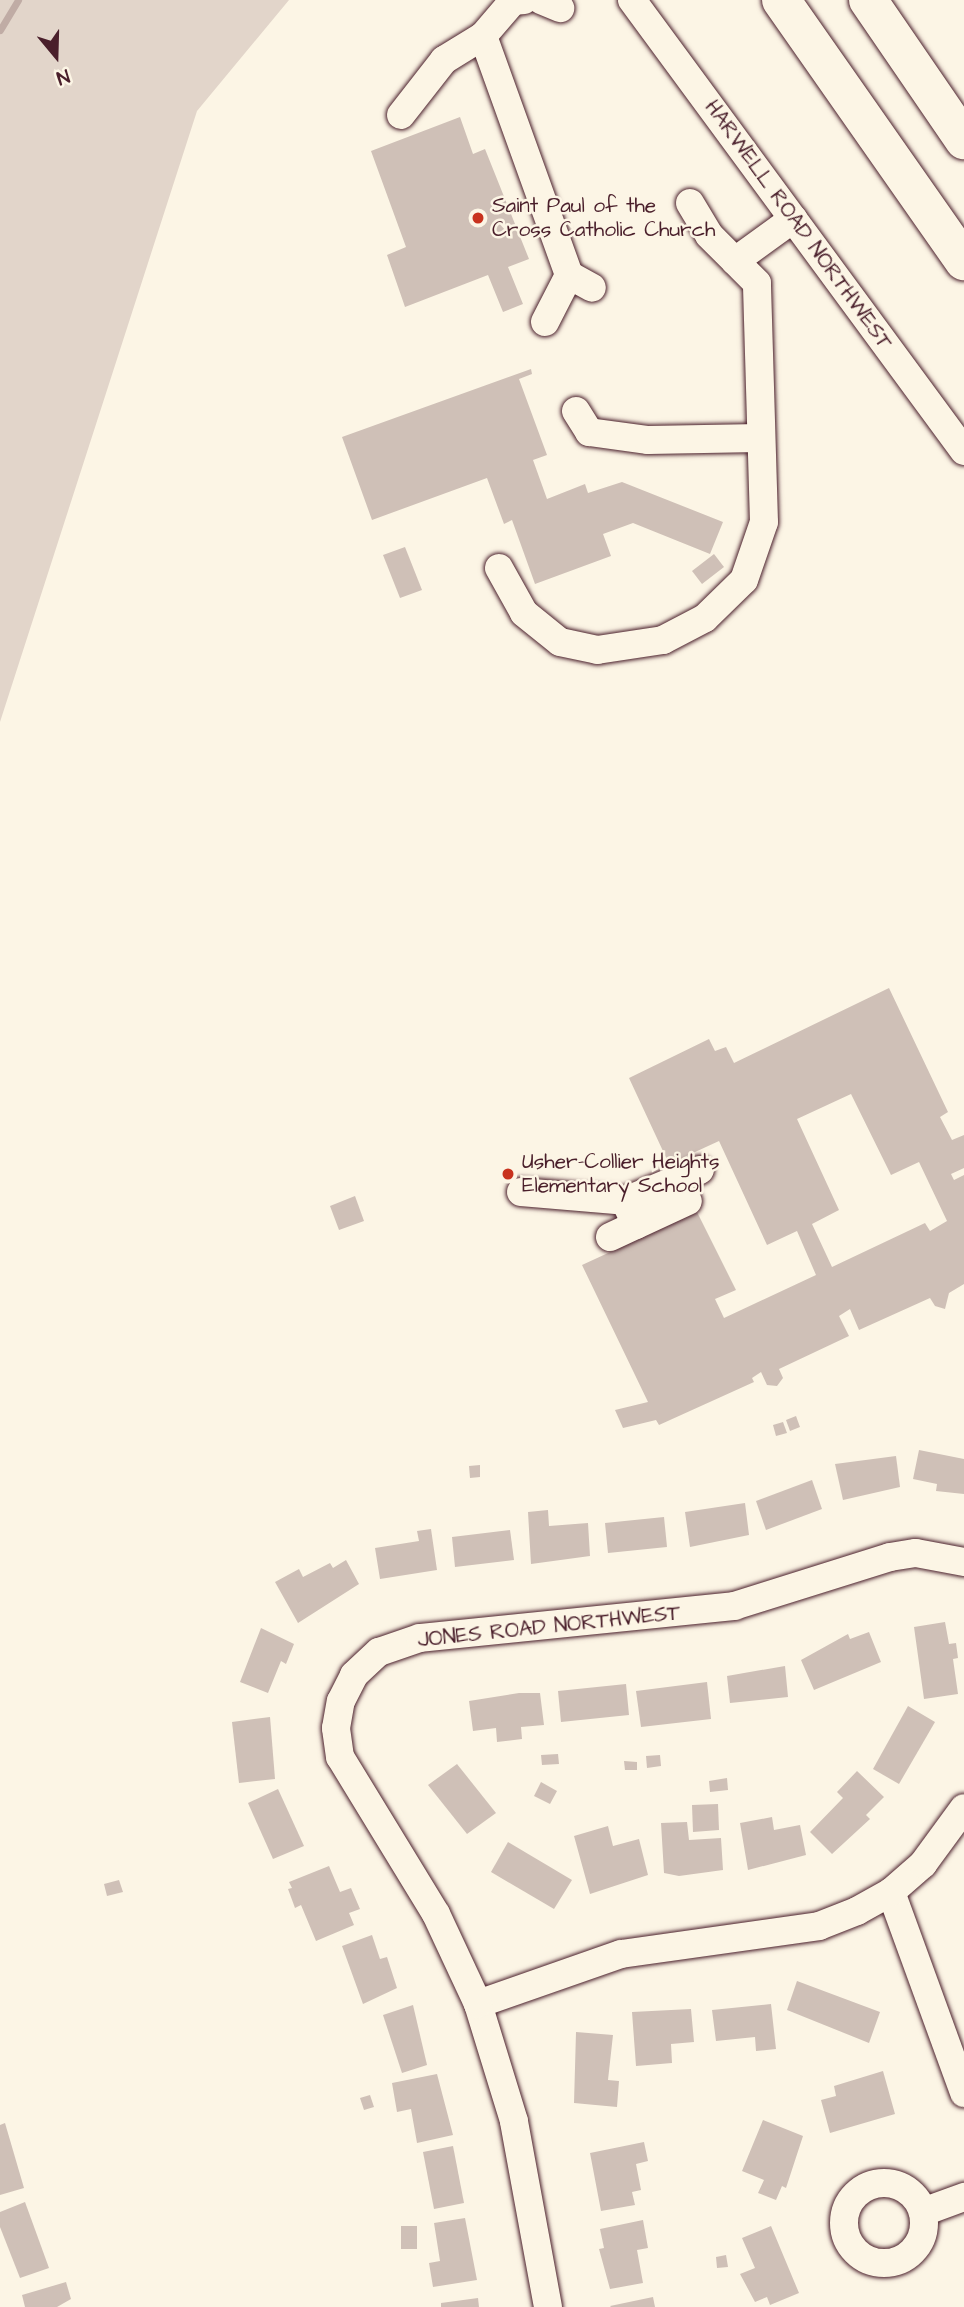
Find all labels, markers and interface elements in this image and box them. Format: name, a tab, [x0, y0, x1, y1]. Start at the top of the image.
north arrow	[21, 21, 91, 91]
text: N	[53, 62, 73, 91]
street label: HARWELL ROAD NORTHWEST	[699, 95, 897, 355]
place label: Saint Paul of the Cross Catholic Church	[492, 193, 715, 243]
marker: Saint Paul of the Cross Catholic Church	[470, 210, 486, 226]
place label: Usher-Collier Heights Elementary School	[522, 1149, 720, 1199]
marker: Usher-Collier Heights Elementary School	[500, 1166, 516, 1182]
street label: JONES ROAD NORTHWEST	[416, 1601, 682, 1653]

